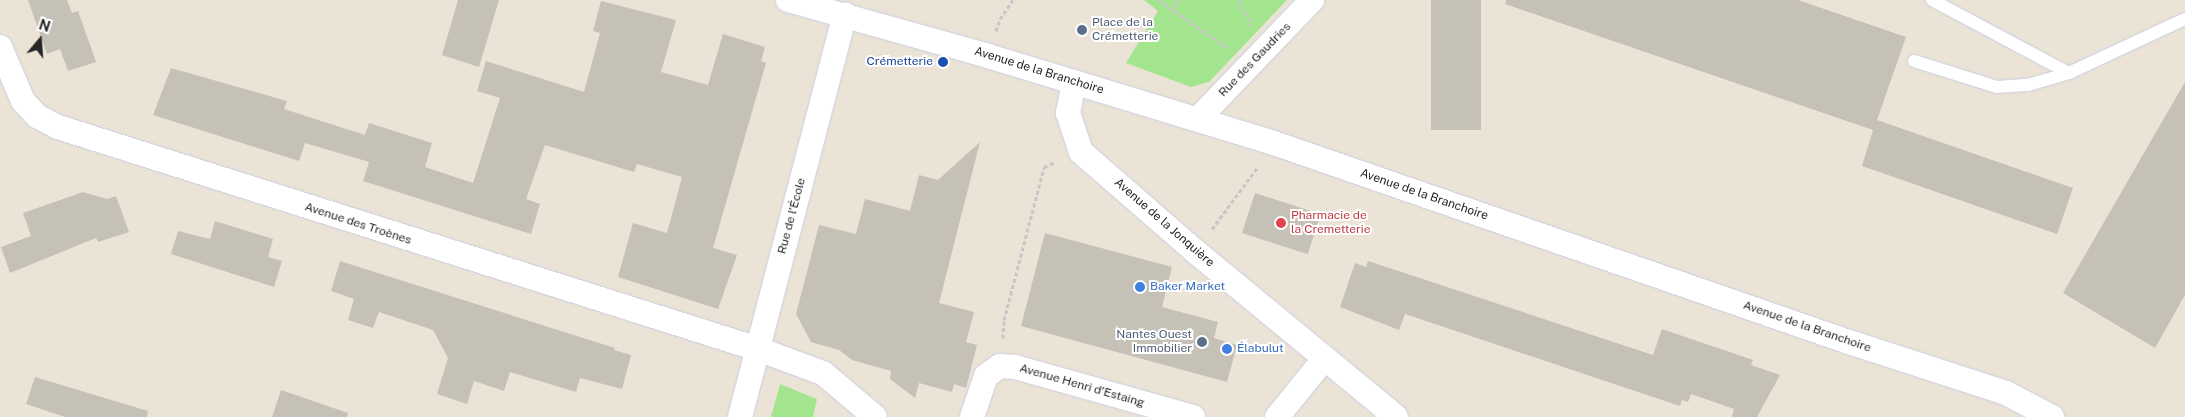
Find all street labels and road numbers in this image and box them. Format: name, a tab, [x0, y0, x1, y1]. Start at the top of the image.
street label: Rue des Gaudries	[1216, 20, 1294, 100]
street label: Avenue de la Branchoire	[972, 44, 1106, 98]
street label: Avenue de la Branchoire	[1358, 166, 1490, 224]
street label: Rue de l'École	[775, 176, 809, 256]
street label: Avenue de la Jonquière	[1111, 176, 1217, 270]
street label: Avenue des Troènes	[303, 200, 413, 248]
street label: Avenue de la Branchoire	[1741, 298, 1873, 356]
street label: Avenue Henri d'Estaing	[1018, 361, 1146, 411]

